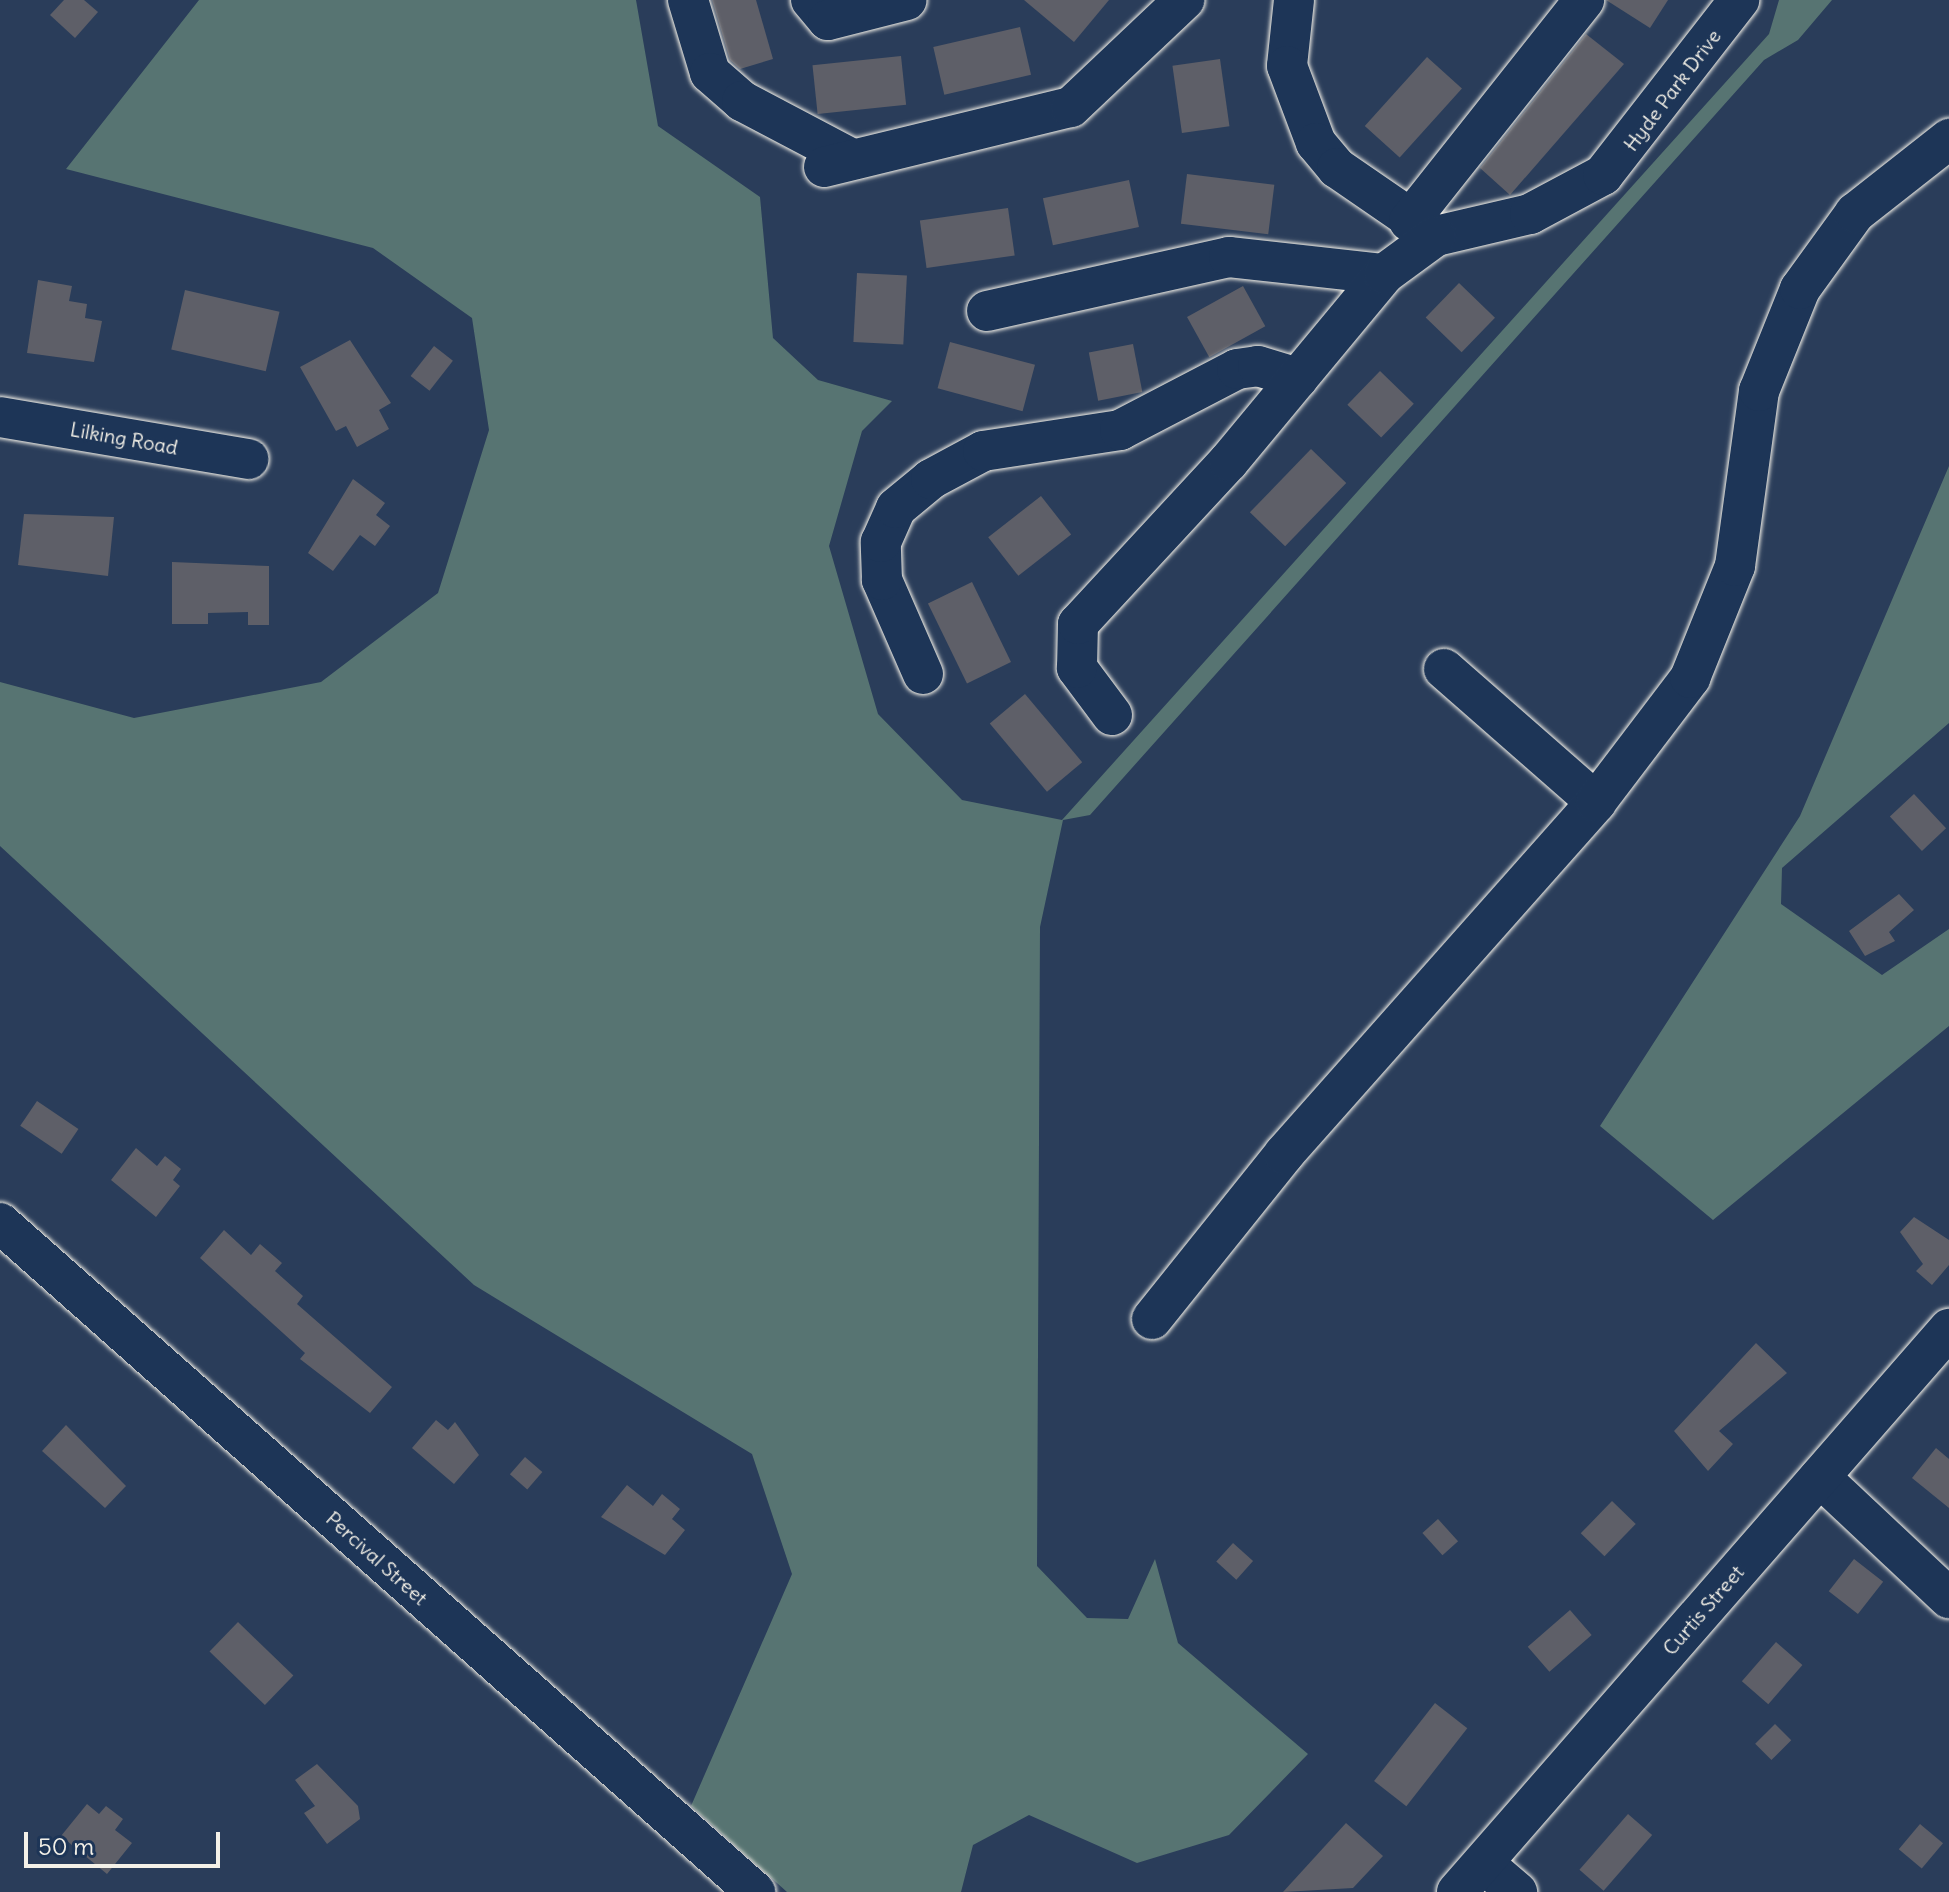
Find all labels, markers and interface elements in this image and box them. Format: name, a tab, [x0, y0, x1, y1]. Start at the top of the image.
street label: Hyde Park Drive	[1618, 24, 1726, 156]
street label: Lilking Road	[68, 417, 180, 459]
street label: Percival Street	[321, 1506, 433, 1610]
street label: Curtis Street	[1657, 1560, 1749, 1660]
scale bar	[28, 1816, 224, 1866]
text: 50 m	[38, 1831, 94, 1861]

